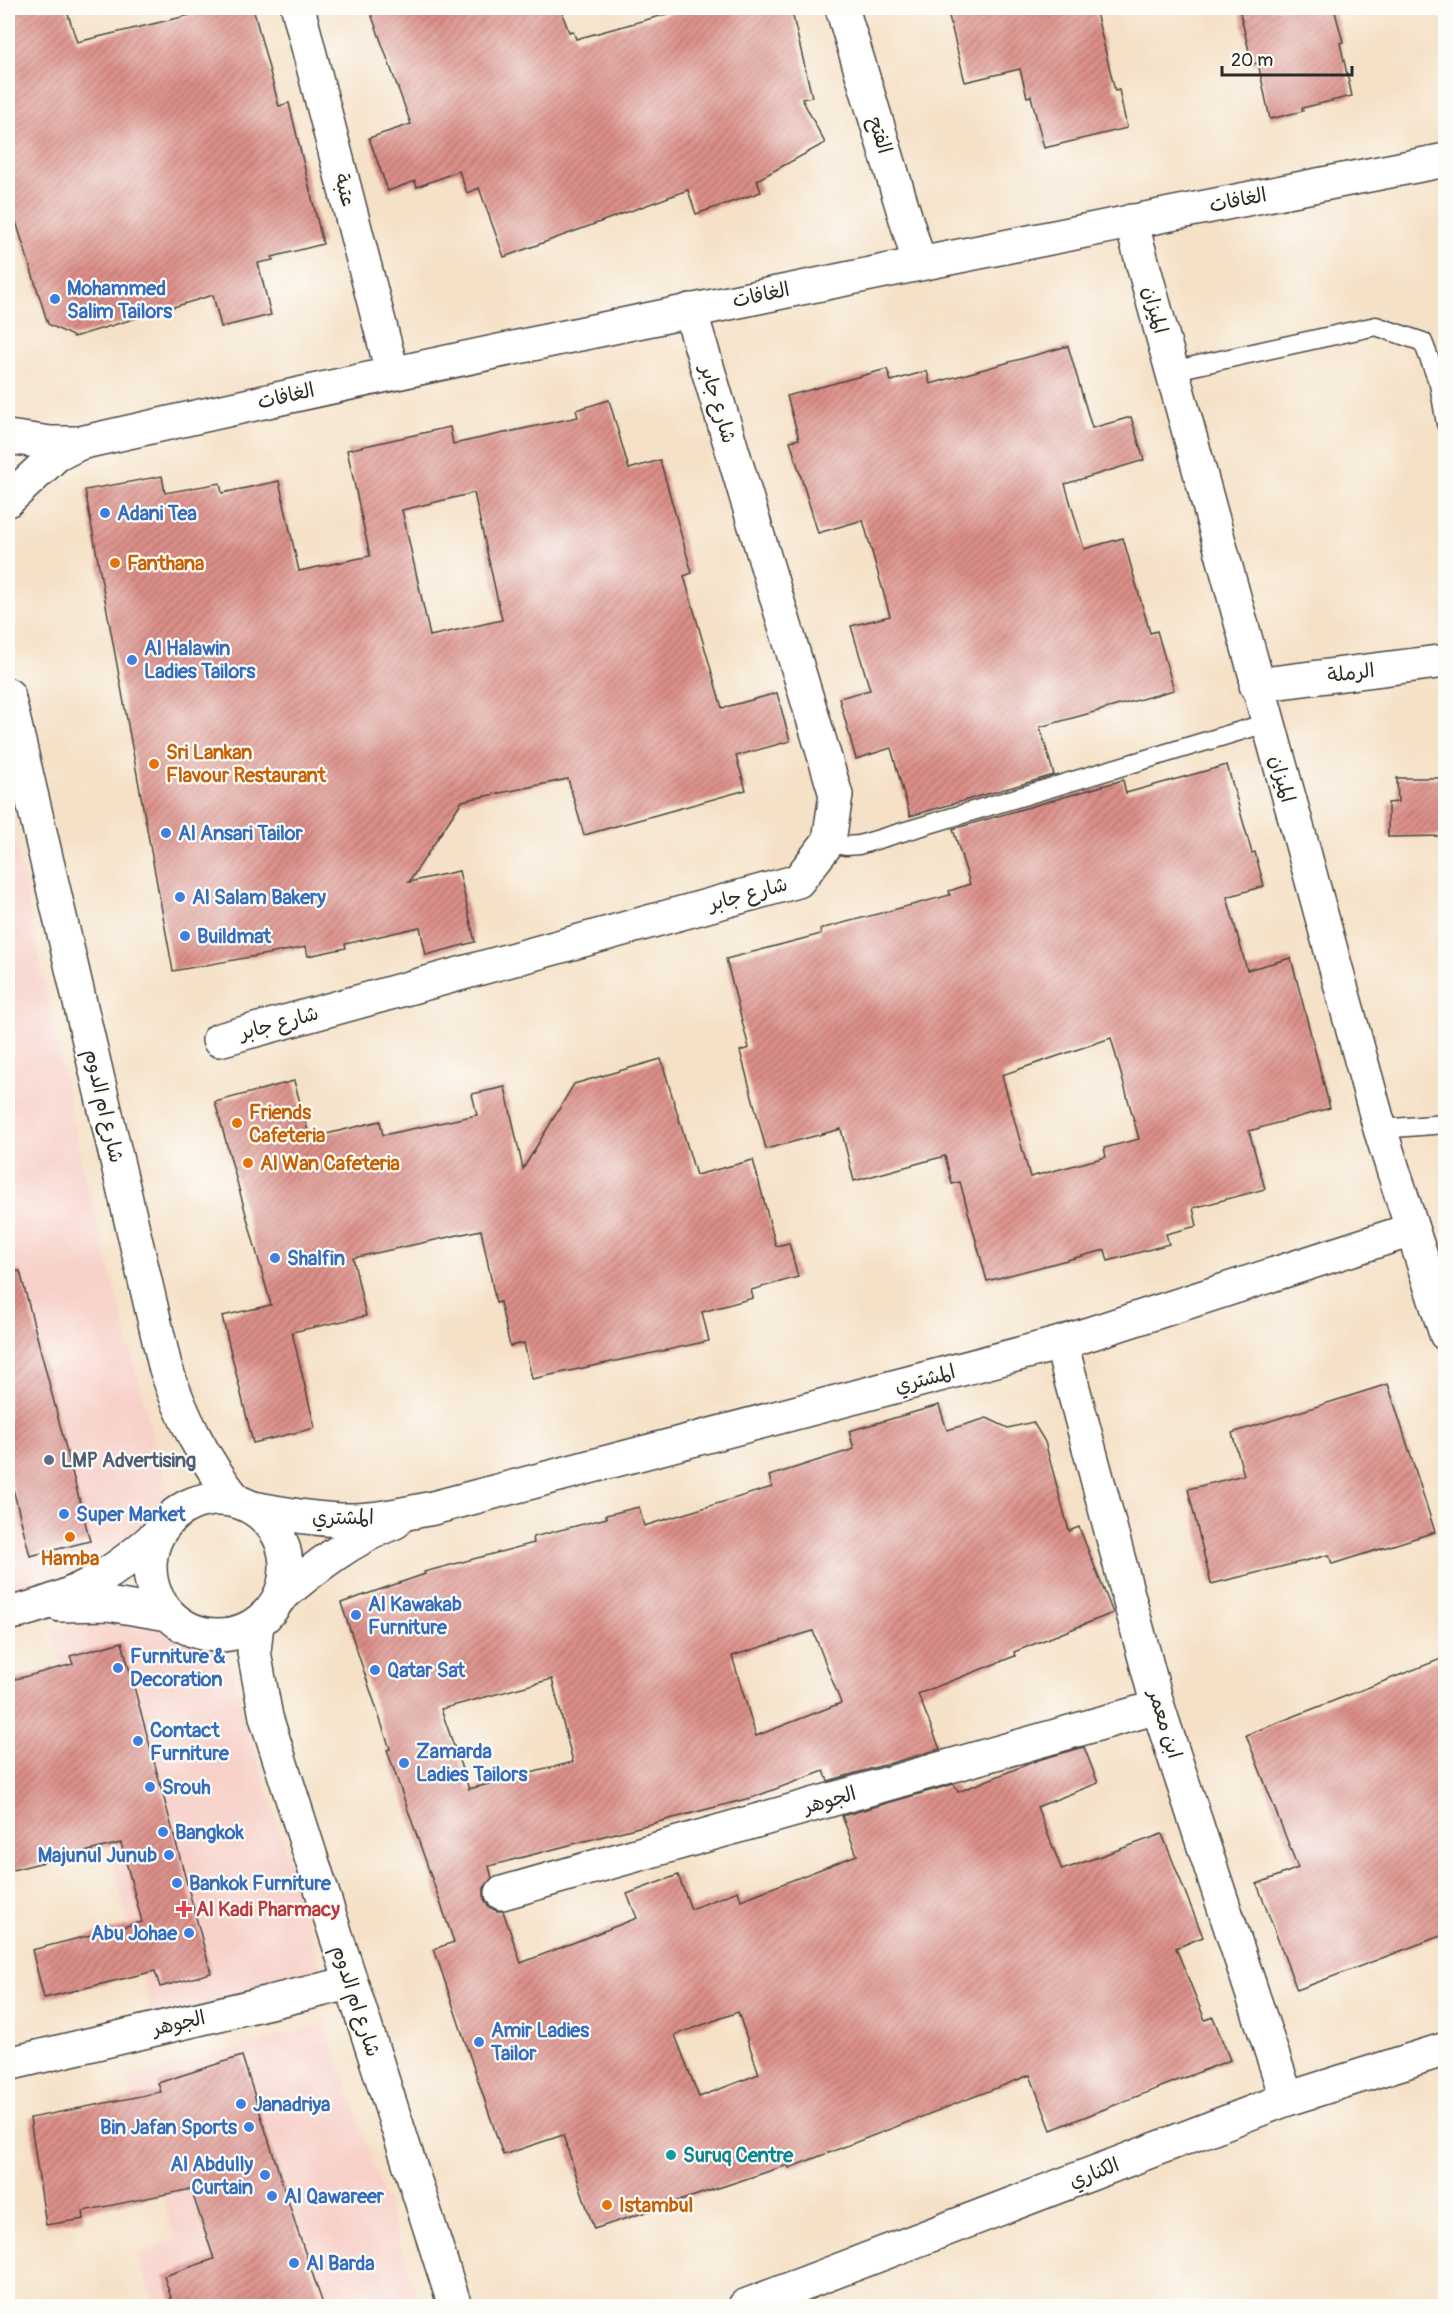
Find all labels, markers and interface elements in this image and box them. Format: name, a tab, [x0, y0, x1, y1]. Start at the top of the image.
scale bar	[1222, 39, 1352, 77]
text: 20 m	[1231, 49, 1273, 72]
street label: الفتح	[862, 113, 897, 157]
street label: عتبة	[329, 171, 361, 209]
street label: الغافات	[1207, 182, 1269, 218]
place label: Mohammed Salim Tailors	[67, 276, 172, 324]
street label: الغافات	[730, 277, 792, 313]
street label: الميزان	[1137, 284, 1173, 336]
marker: Mohammed Salim Tailors	[48, 292, 62, 306]
street label: شارع جابر	[693, 360, 742, 447]
street label: الغافات	[255, 377, 317, 415]
place label: Adani Tea	[117, 501, 197, 526]
marker: Adani Tea	[98, 506, 112, 520]
place label: Fanthana	[127, 551, 204, 576]
marker: Fanthana	[108, 556, 122, 570]
place label: Al Halawin Ladies Tailors	[144, 636, 255, 684]
marker: Al Halawin Ladies Tailors	[125, 653, 139, 667]
street label: الرملة	[1326, 658, 1376, 688]
place label: Sri Lankan Flavour Restaurant	[166, 740, 327, 788]
street label: الميزان	[1263, 753, 1301, 805]
marker: Sri Lankan Flavour Restaurant	[147, 757, 161, 771]
place label: Al Ansari Tailor	[178, 821, 304, 846]
marker: Al Ansari Tailor	[159, 826, 173, 840]
street label: شارع جابر	[704, 871, 791, 918]
place label: Al Salam Bakery	[192, 885, 326, 910]
marker: Al Salam Bakery	[173, 890, 187, 904]
place label: Buildmat	[197, 924, 272, 949]
marker: Buildmat	[178, 929, 192, 943]
street label: شارع جابر	[235, 1000, 322, 1047]
street label: شارع ام الدوم	[77, 1047, 129, 1166]
place label: Friends Cafeteria	[249, 1100, 325, 1148]
marker: Friends Cafeteria	[230, 1116, 244, 1130]
place label: Al Wan Cafeteria	[260, 1151, 400, 1176]
marker: Al Wan Cafeteria	[241, 1156, 255, 1170]
place label: Shalfin	[287, 1246, 345, 1271]
marker: Shalfin	[268, 1251, 282, 1265]
street label: المشتري	[892, 1359, 959, 1401]
place label: LMP Advertising	[61, 1448, 196, 1473]
marker: LMP Advertising	[42, 1453, 56, 1467]
place label: Super Market	[76, 1502, 187, 1527]
street label: المشتري	[312, 1505, 374, 1532]
marker: Super Market	[57, 1507, 71, 1521]
marker: Hamba	[63, 1530, 77, 1544]
place label: Hamba	[41, 1546, 99, 1571]
place label: Al Kawakab Furniture	[368, 1592, 462, 1640]
marker: Al Kawakab Furniture	[349, 1608, 363, 1622]
place label: Furniture & Decoration	[130, 1644, 226, 1692]
place label: Qatar Sat	[387, 1658, 466, 1683]
marker: Furniture & Decoration	[111, 1661, 125, 1675]
marker: Qatar Sat	[368, 1663, 382, 1677]
street label: ابن معمر	[1142, 1685, 1187, 1761]
place label: Contact Furniture	[150, 1718, 230, 1766]
marker: Contact Furniture	[131, 1734, 145, 1748]
place label: Zamarda Ladies Tailors	[416, 1739, 527, 1787]
marker: Zamarda Ladies Tailors	[397, 1756, 411, 1770]
place label: Srouh	[162, 1775, 211, 1800]
marker: Srouh	[143, 1780, 157, 1794]
street label: الجوهر	[799, 1781, 859, 1820]
place label: Bangkok	[175, 1820, 244, 1845]
marker: Bangkok	[156, 1825, 170, 1839]
place label: Majunul Junub	[38, 1843, 157, 1868]
marker: Majunul Junub	[162, 1848, 176, 1862]
place label: Bankok Furniture	[189, 1871, 332, 1896]
marker: Bankok Furniture	[170, 1876, 184, 1890]
place label: Al Kadi Pharmacy	[196, 1897, 340, 1922]
marker: Al Kadi Pharmacy	[177, 1902, 191, 1916]
place label: Abu Johae	[91, 1921, 178, 1946]
marker: Abu Johae	[182, 1926, 196, 1940]
street label: شارع ام الدوم	[324, 1942, 386, 2061]
street label: الجوهر	[148, 2005, 208, 2042]
place label: Amir Ladies Tailor	[490, 2018, 589, 2066]
marker: Amir Ladies Tailor	[472, 2035, 486, 2049]
place label: Janadriya	[253, 2092, 330, 2117]
marker: Janadriya	[234, 2097, 248, 2111]
place label: Bin Jafan Sports	[100, 2115, 237, 2140]
marker: Bin Jafan Sports	[242, 2120, 256, 2134]
place label: Suruq Centre	[683, 2143, 794, 2168]
marker: Suruq Centre	[664, 2148, 678, 2162]
place label: Al Abdully Curtain	[170, 2152, 253, 2200]
street label: الكناري	[1065, 2152, 1123, 2196]
marker: Al Abdully Curtain	[258, 2168, 272, 2182]
place label: Al Qawareer	[284, 2184, 385, 2209]
marker: Al Qawareer	[265, 2189, 279, 2203]
place label: Istambul	[619, 2193, 693, 2218]
marker: Istambul	[600, 2198, 614, 2212]
place label: Al Barda	[306, 2251, 375, 2276]
marker: Al Barda	[287, 2256, 301, 2270]

